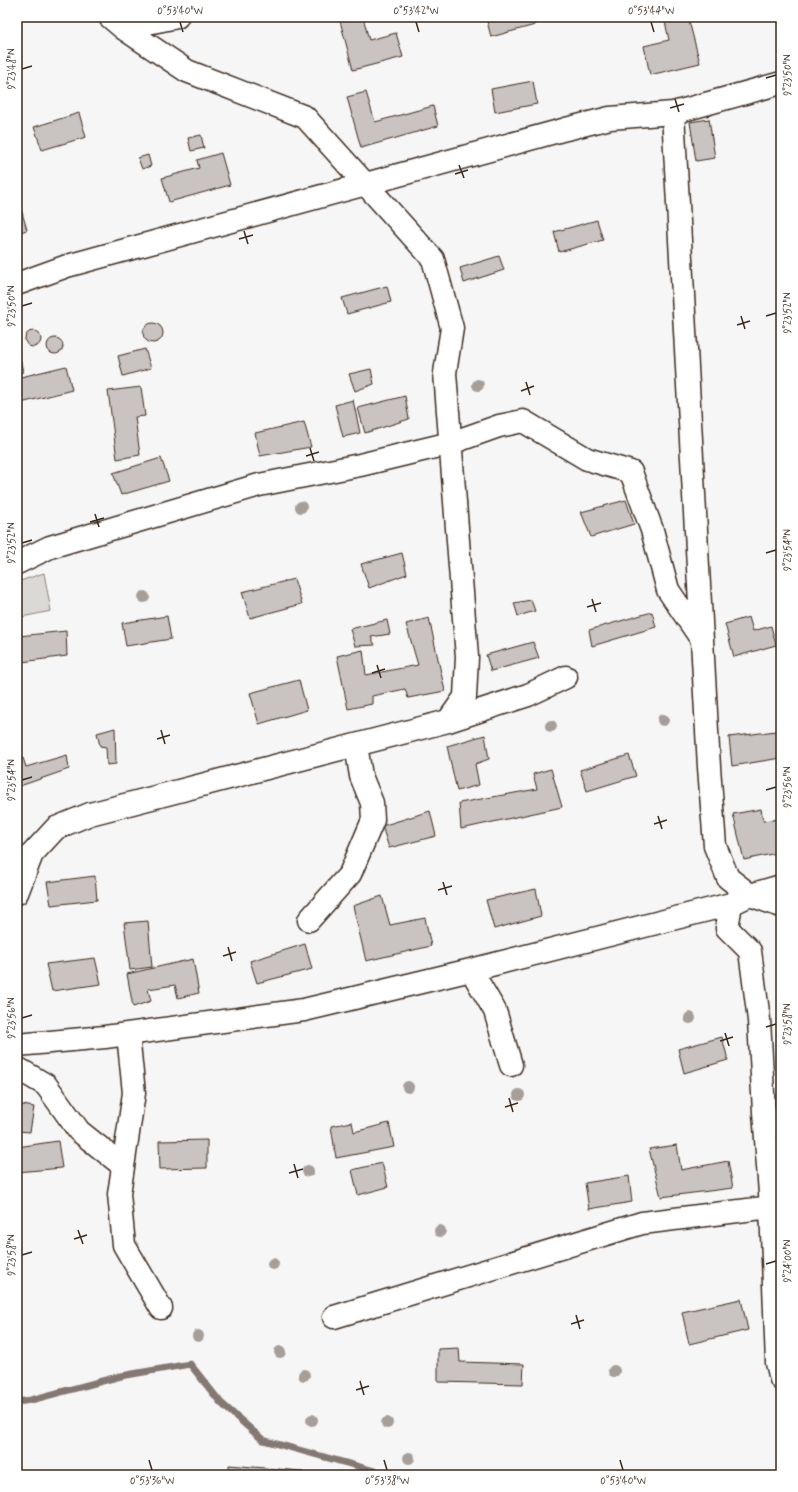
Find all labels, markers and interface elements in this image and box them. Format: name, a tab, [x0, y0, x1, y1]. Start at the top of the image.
text: 0°53'40"W	[157, 4, 203, 18]
text: 0°53'42"W	[393, 4, 439, 18]
text: 0°53'44"W	[628, 4, 674, 18]
text: 9°23'48"N	[5, 48, 19, 90]
text: 9°23'50"N	[781, 54, 795, 96]
text: 9°23'50"N	[5, 285, 19, 327]
text: 9°23'52"N	[781, 292, 795, 334]
text: 9°23'52"N	[5, 522, 19, 564]
text: 9°23'54"N	[781, 529, 795, 571]
text: 9°23'54"N	[5, 759, 19, 801]
text: 9°23'56"N	[781, 766, 795, 808]
text: 9°23'56"N	[5, 997, 19, 1039]
text: 9°23'58"N	[781, 1003, 795, 1045]
text: 9°23'58"N	[5, 1234, 19, 1276]
text: 9°24'00"N	[781, 1239, 795, 1283]
text: 0°53'36"W	[130, 1474, 174, 1488]
text: 0°53'38"W	[365, 1474, 409, 1488]
text: 0°53'40"W	[600, 1474, 646, 1488]

